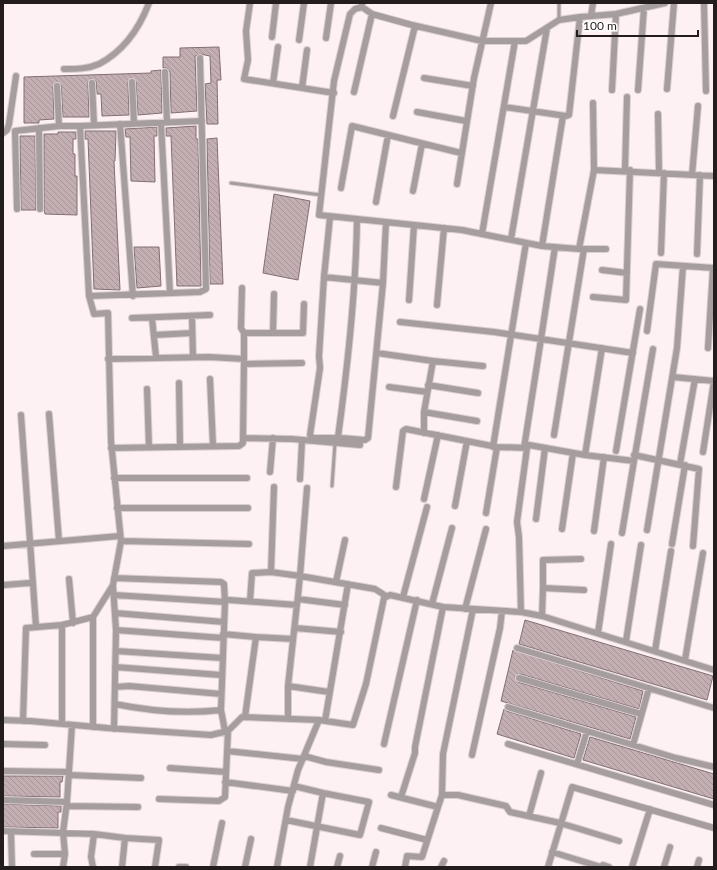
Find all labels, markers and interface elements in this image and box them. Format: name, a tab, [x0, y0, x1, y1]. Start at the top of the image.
scale bar	[577, 12, 698, 38]
text: 100 m	[583, 18, 617, 33]

